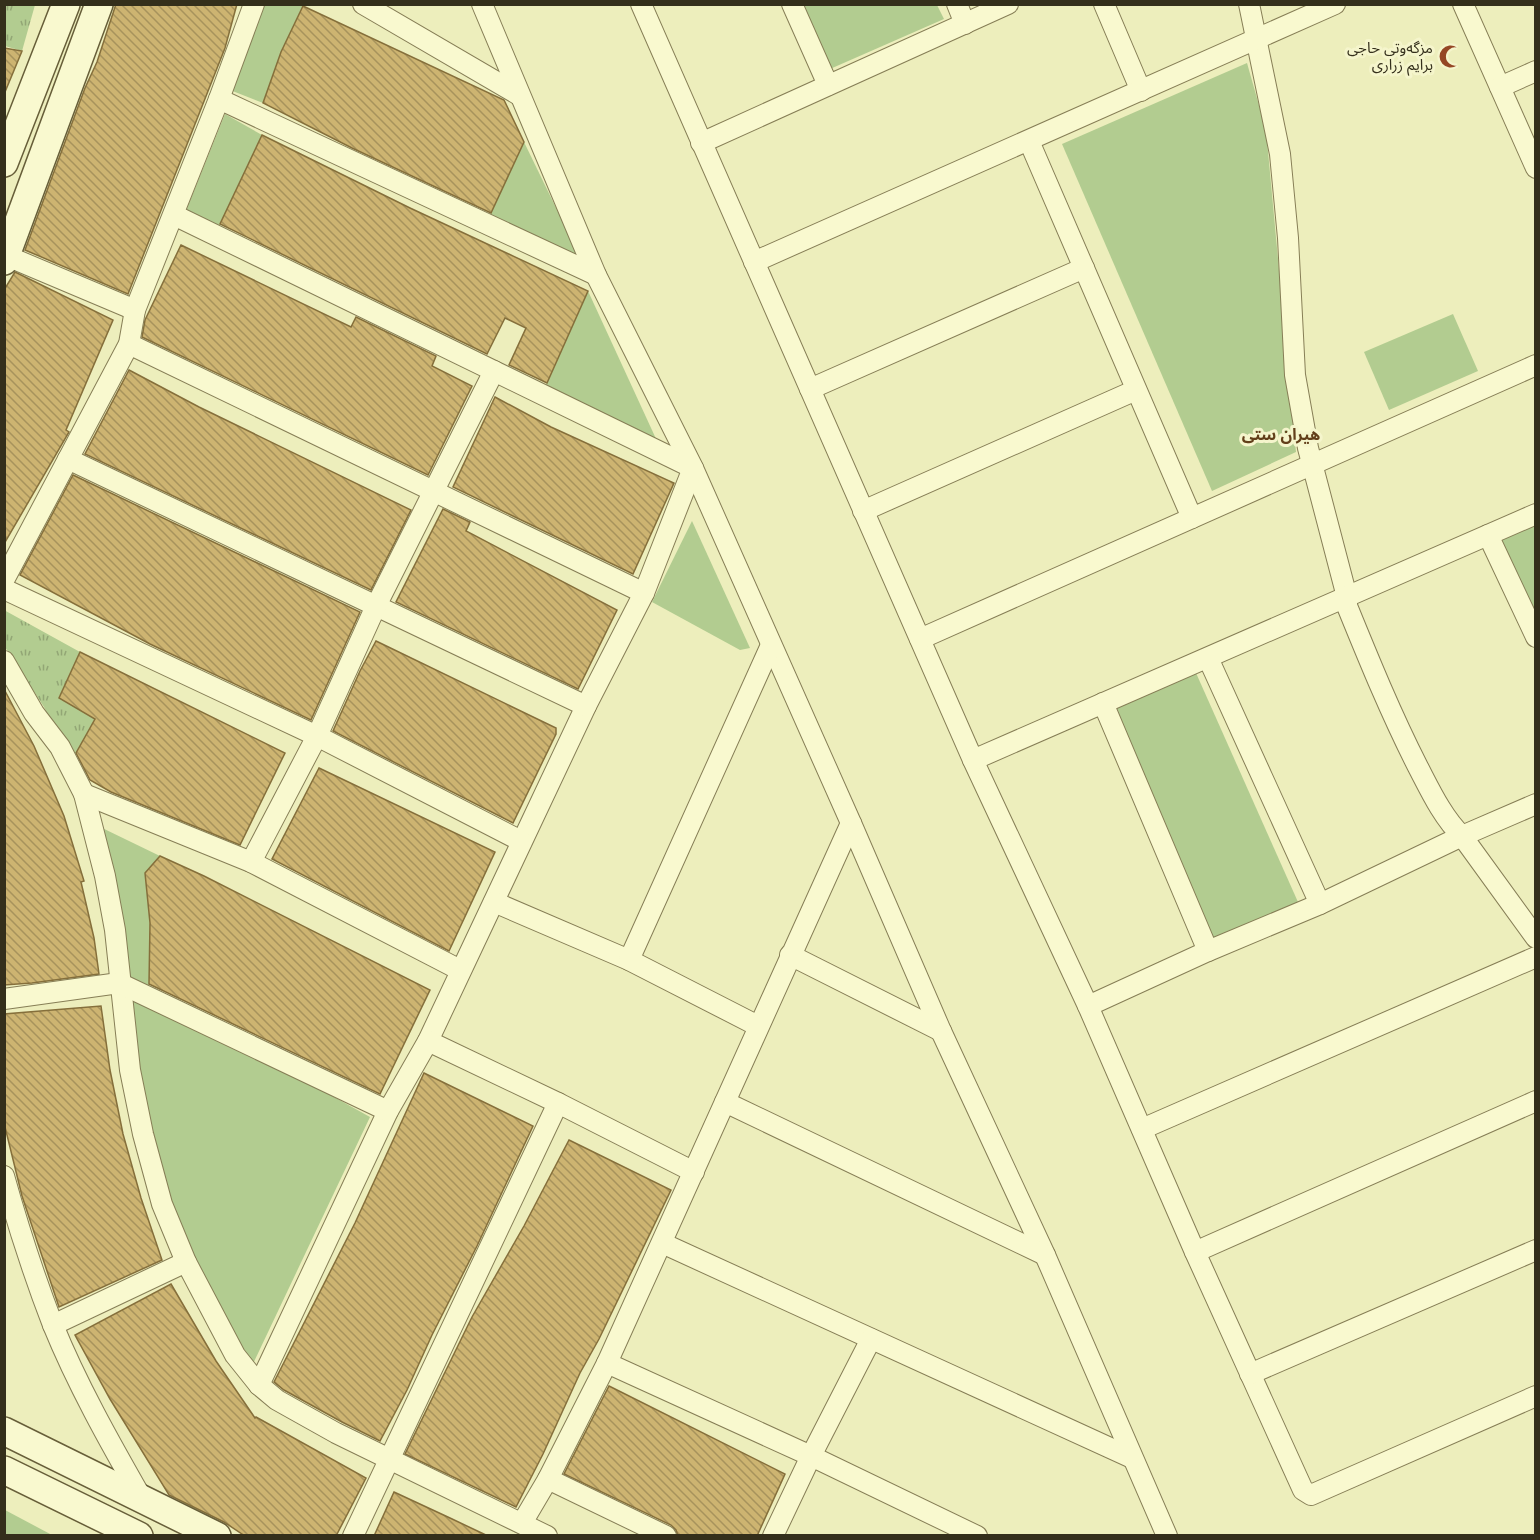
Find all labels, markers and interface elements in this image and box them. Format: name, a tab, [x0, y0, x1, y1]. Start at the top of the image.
place label: مزگەوتی حاجی برایم زراری	[1347, 38, 1433, 76]
mosque icon: مزگەوتی حاجی برایم زراری	[1438, 44, 1464, 70]
district label: هیران ستی	[1242, 424, 1320, 444]

